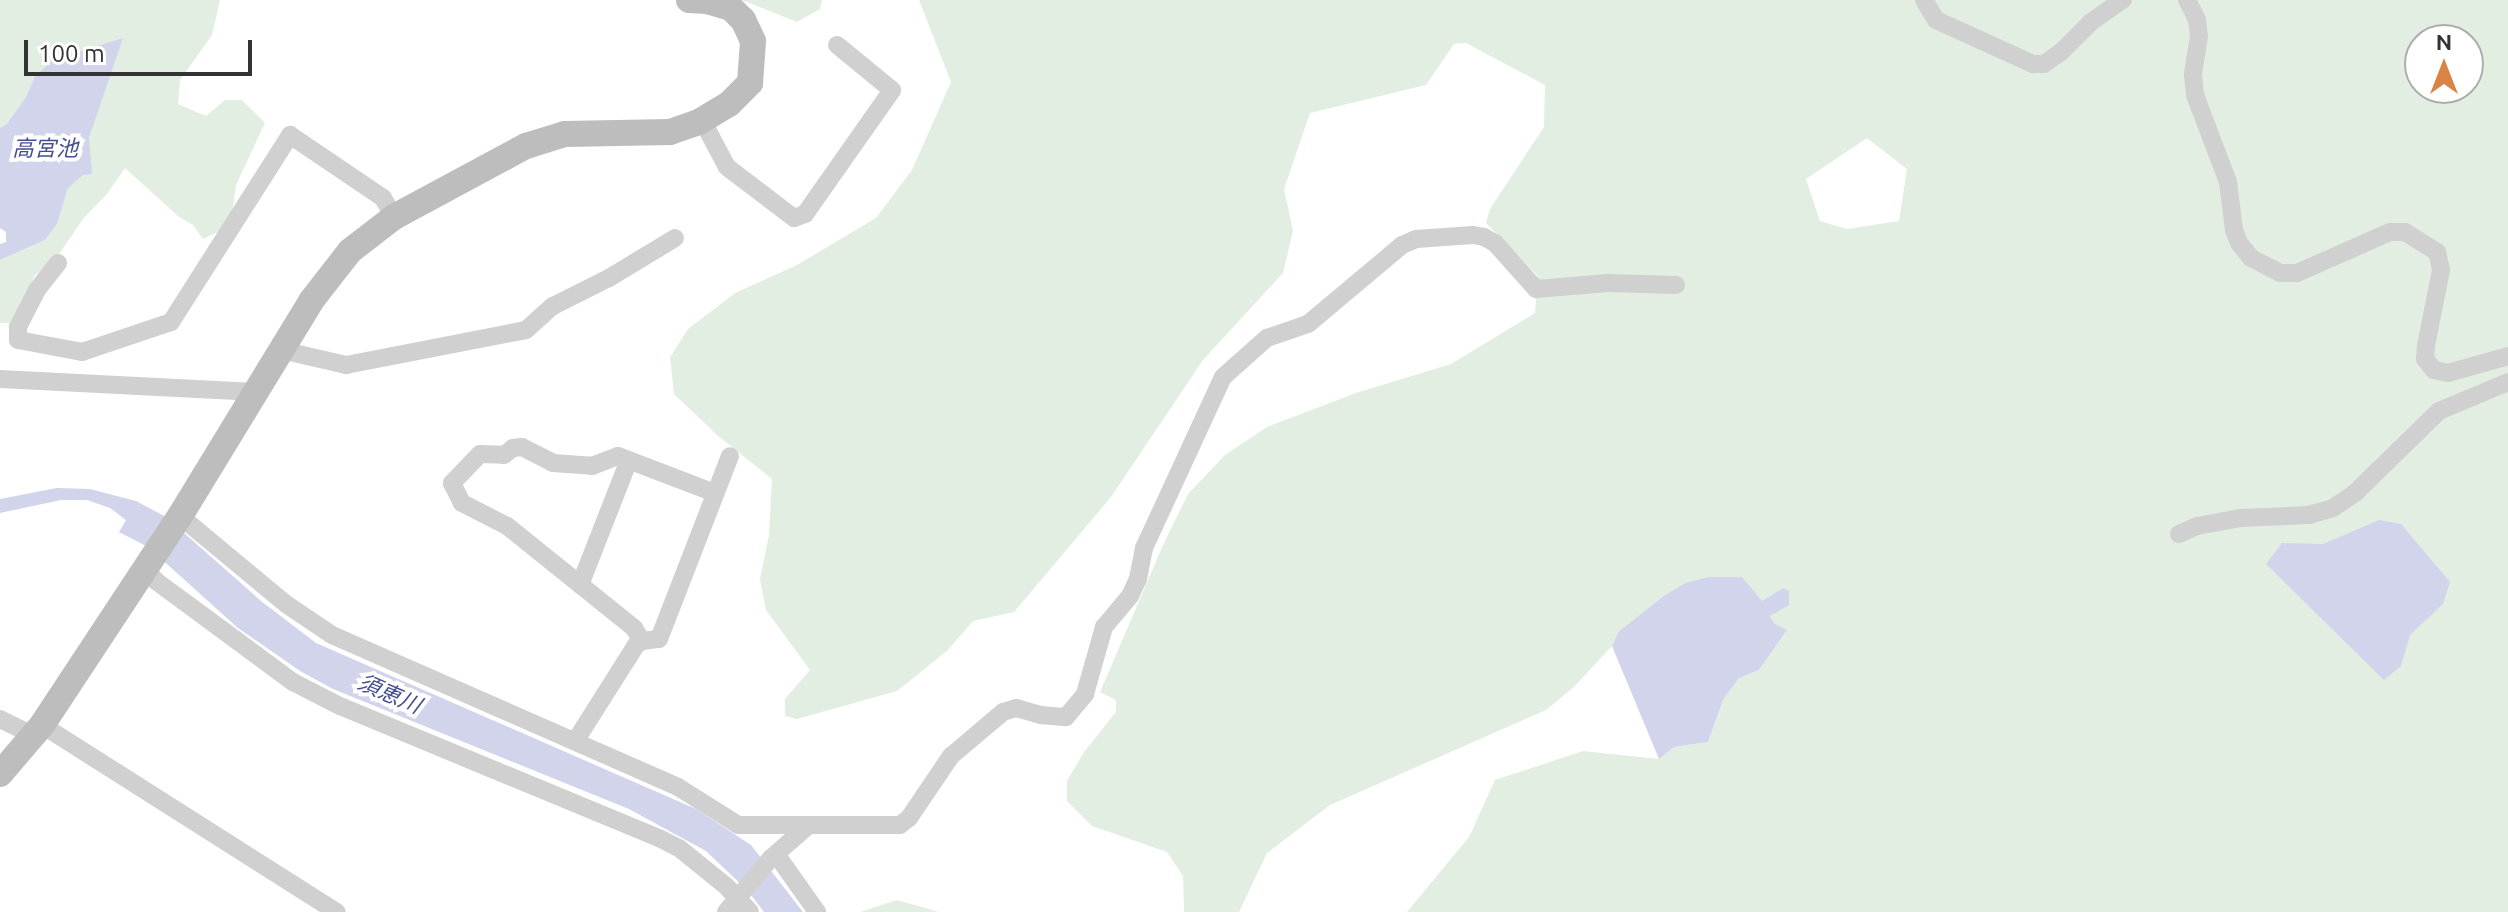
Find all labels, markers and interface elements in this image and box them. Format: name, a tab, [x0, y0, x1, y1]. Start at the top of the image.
scale bar	[28, 24, 256, 74]
north arrow	[2404, 24, 2484, 104]
text: N	[2436, 29, 2452, 54]
text: 100 m	[38, 40, 105, 67]
water label: 高宮池	[12, 135, 78, 161]
water label: 須恵川	[354, 668, 426, 718]

